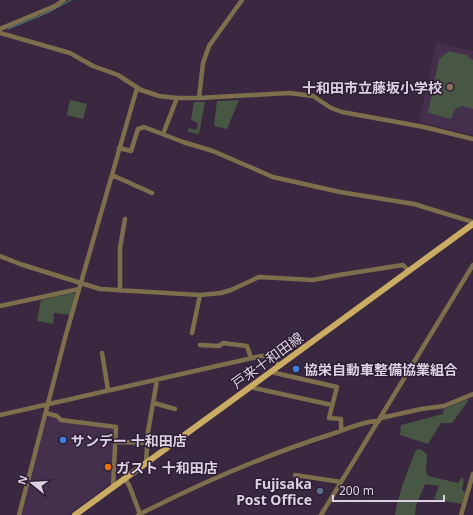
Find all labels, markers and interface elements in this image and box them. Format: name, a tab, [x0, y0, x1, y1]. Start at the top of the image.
place label: 十和田市立藤坂小学校	[302, 78, 442, 97]
marker: 十和田市立藤坂小学校	[445, 82, 455, 92]
street label: 戸来十和田線	[227, 328, 307, 392]
place label: 協栄自動車整備協業組合	[304, 360, 458, 379]
marker: 協栄自動車整備協業組合	[291, 364, 301, 374]
place label: サンデー 十和田店	[71, 431, 187, 450]
marker: サンデー 十和田店	[58, 435, 68, 445]
place label: ガスト 十和田店	[116, 458, 218, 477]
marker: ガスト 十和田店	[103, 462, 113, 472]
north arrow	[12, 463, 52, 503]
text: N	[13, 473, 31, 486]
place label: Fujisaka Post Office	[236, 474, 312, 509]
scale bar	[333, 477, 444, 503]
text: 200 m	[339, 482, 374, 499]
marker: Fujisaka Post Office	[315, 486, 325, 496]

